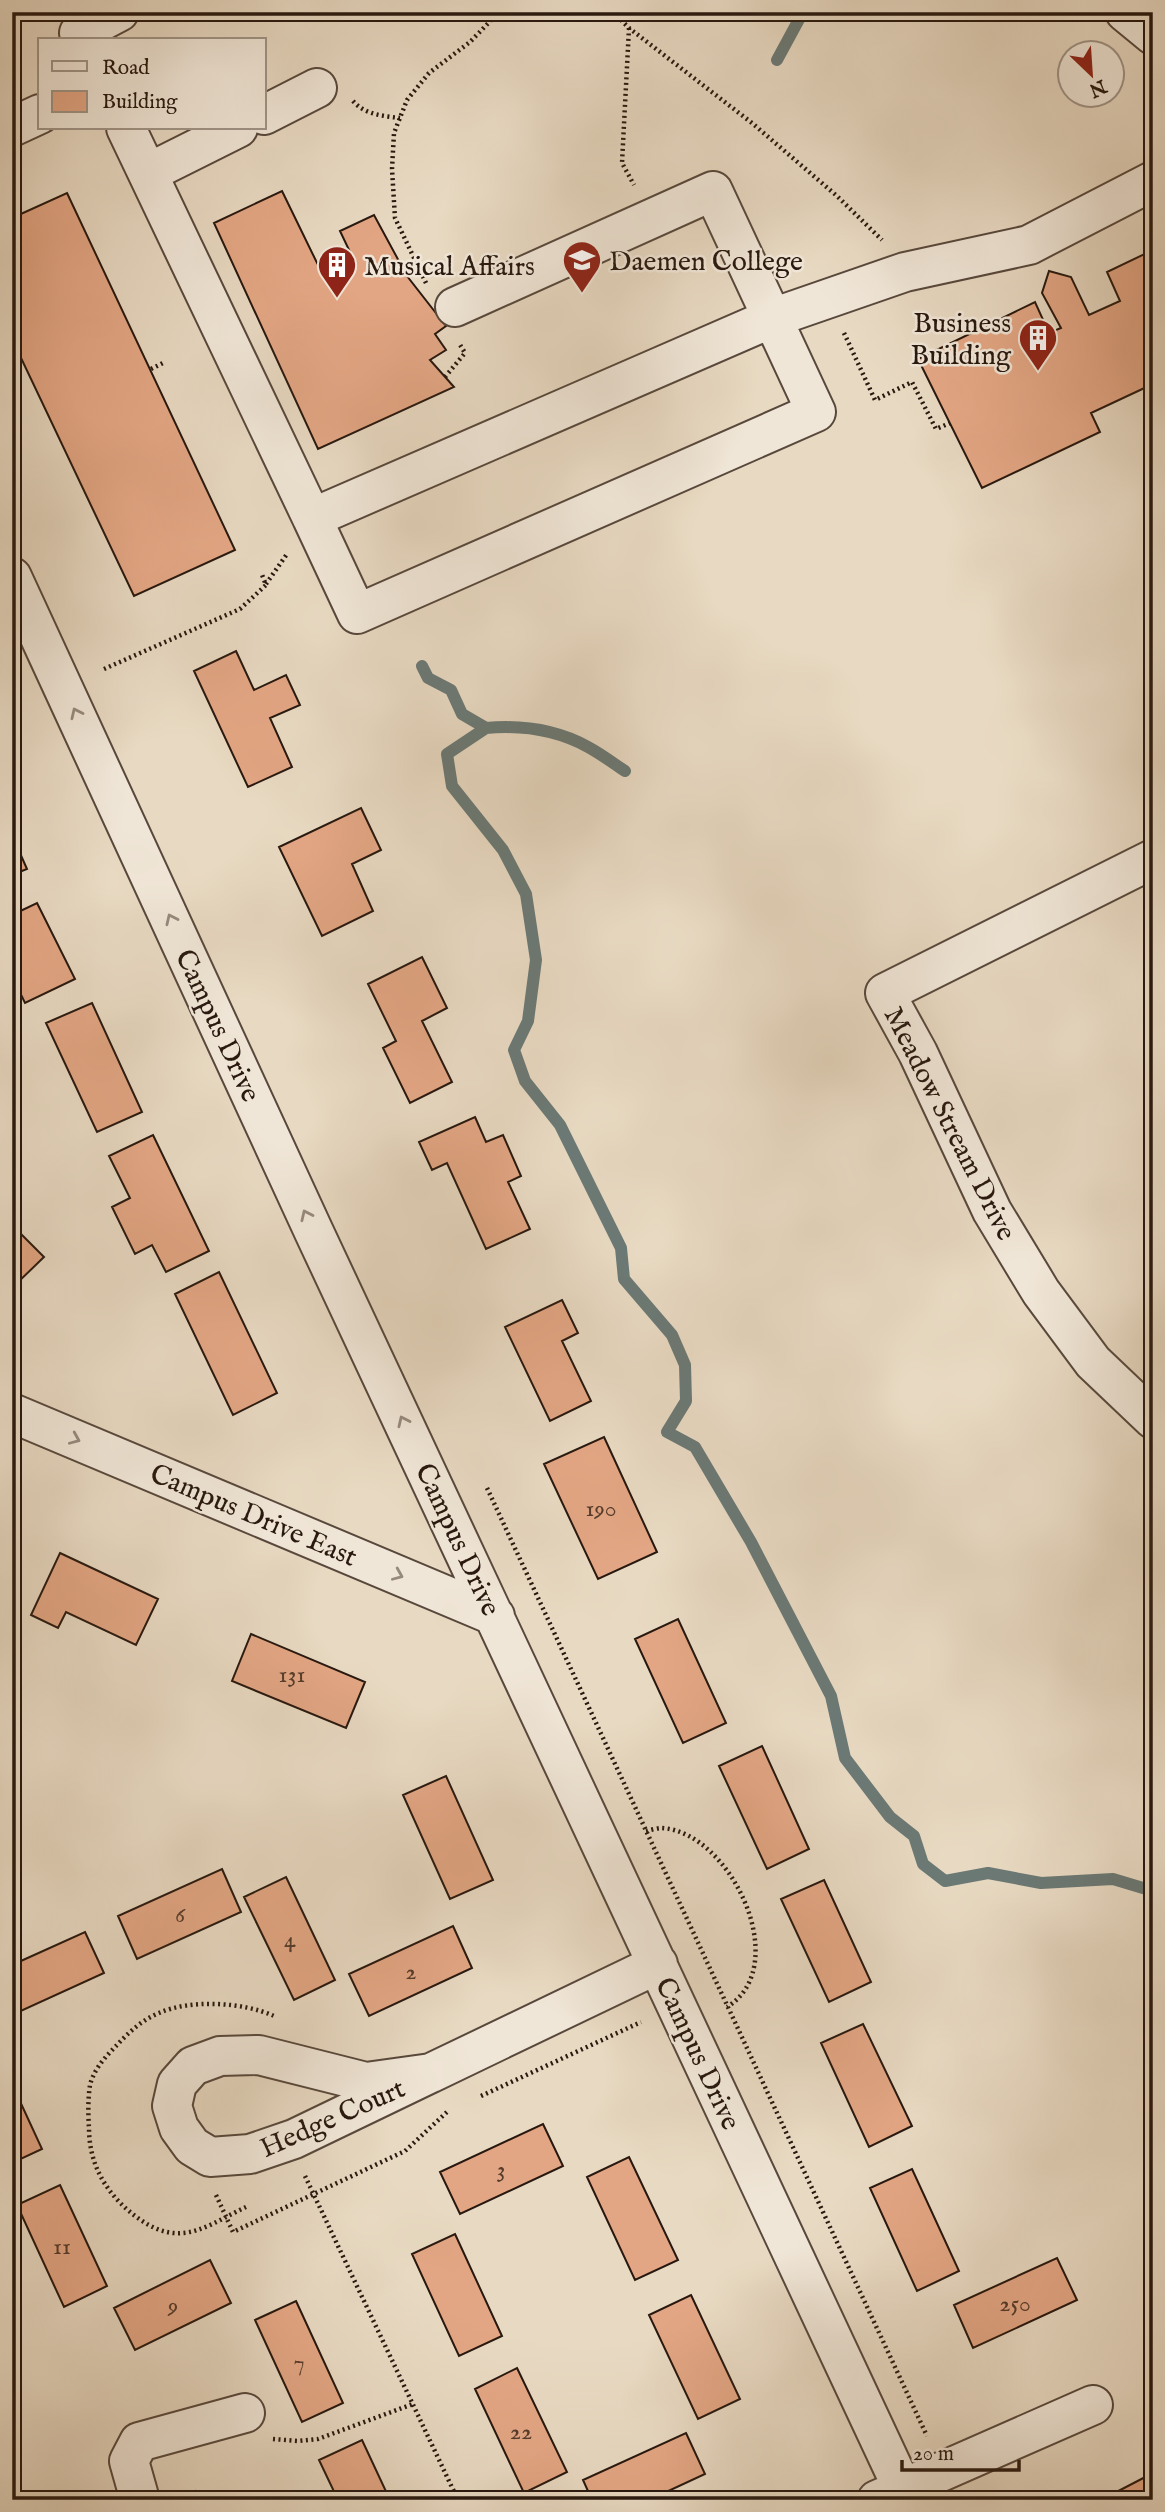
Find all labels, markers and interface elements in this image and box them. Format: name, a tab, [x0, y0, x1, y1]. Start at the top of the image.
legend	[38, 38, 266, 130]
north arrow	[1056, 38, 1126, 108]
text: Road	[102, 55, 150, 82]
text: N	[1084, 73, 1111, 102]
text: Building	[102, 89, 178, 116]
school or university icon: Daemen College	[561, 239, 603, 294]
building icon: Musical Affairs	[316, 244, 358, 299]
place label: Daemen College	[609, 245, 803, 280]
place label: Musical Affairs	[364, 250, 535, 285]
place label: Business Building	[910, 307, 1012, 374]
building icon: Business Building	[1017, 317, 1059, 372]
one-way arrow	[70, 707, 84, 720]
one-way arrow	[165, 914, 179, 926]
street label: Campus Drive	[166, 944, 267, 1108]
street label: Meadow Stream Drive	[875, 1002, 1023, 1247]
one-way arrow	[300, 1210, 314, 1222]
one-way arrow	[397, 1416, 411, 1428]
one-way arrow	[68, 1431, 80, 1445]
street label: Campus Drive East	[144, 1457, 362, 1576]
street label: Campus Drive	[406, 1458, 507, 1622]
house number: 190	[585, 1494, 617, 1525]
one-way arrow	[391, 1567, 403, 1581]
house number: 131	[279, 1660, 305, 1691]
house number: 6	[175, 1900, 186, 1931]
house number: 4	[284, 1925, 296, 1956]
house number: 2	[405, 1957, 417, 1988]
street label: Campus Drive	[646, 1972, 747, 2136]
street label: Hedge Court	[255, 2072, 411, 2167]
house number: 3	[497, 2155, 505, 2186]
house number: 11	[53, 2232, 71, 2263]
house number: 250	[999, 2289, 1031, 2320]
house number: 9	[167, 2291, 178, 2322]
house number: 7	[293, 2348, 305, 2379]
house number: 22	[510, 2417, 532, 2448]
scale bar	[902, 2428, 1020, 2472]
text: 20 m	[913, 2441, 954, 2468]

